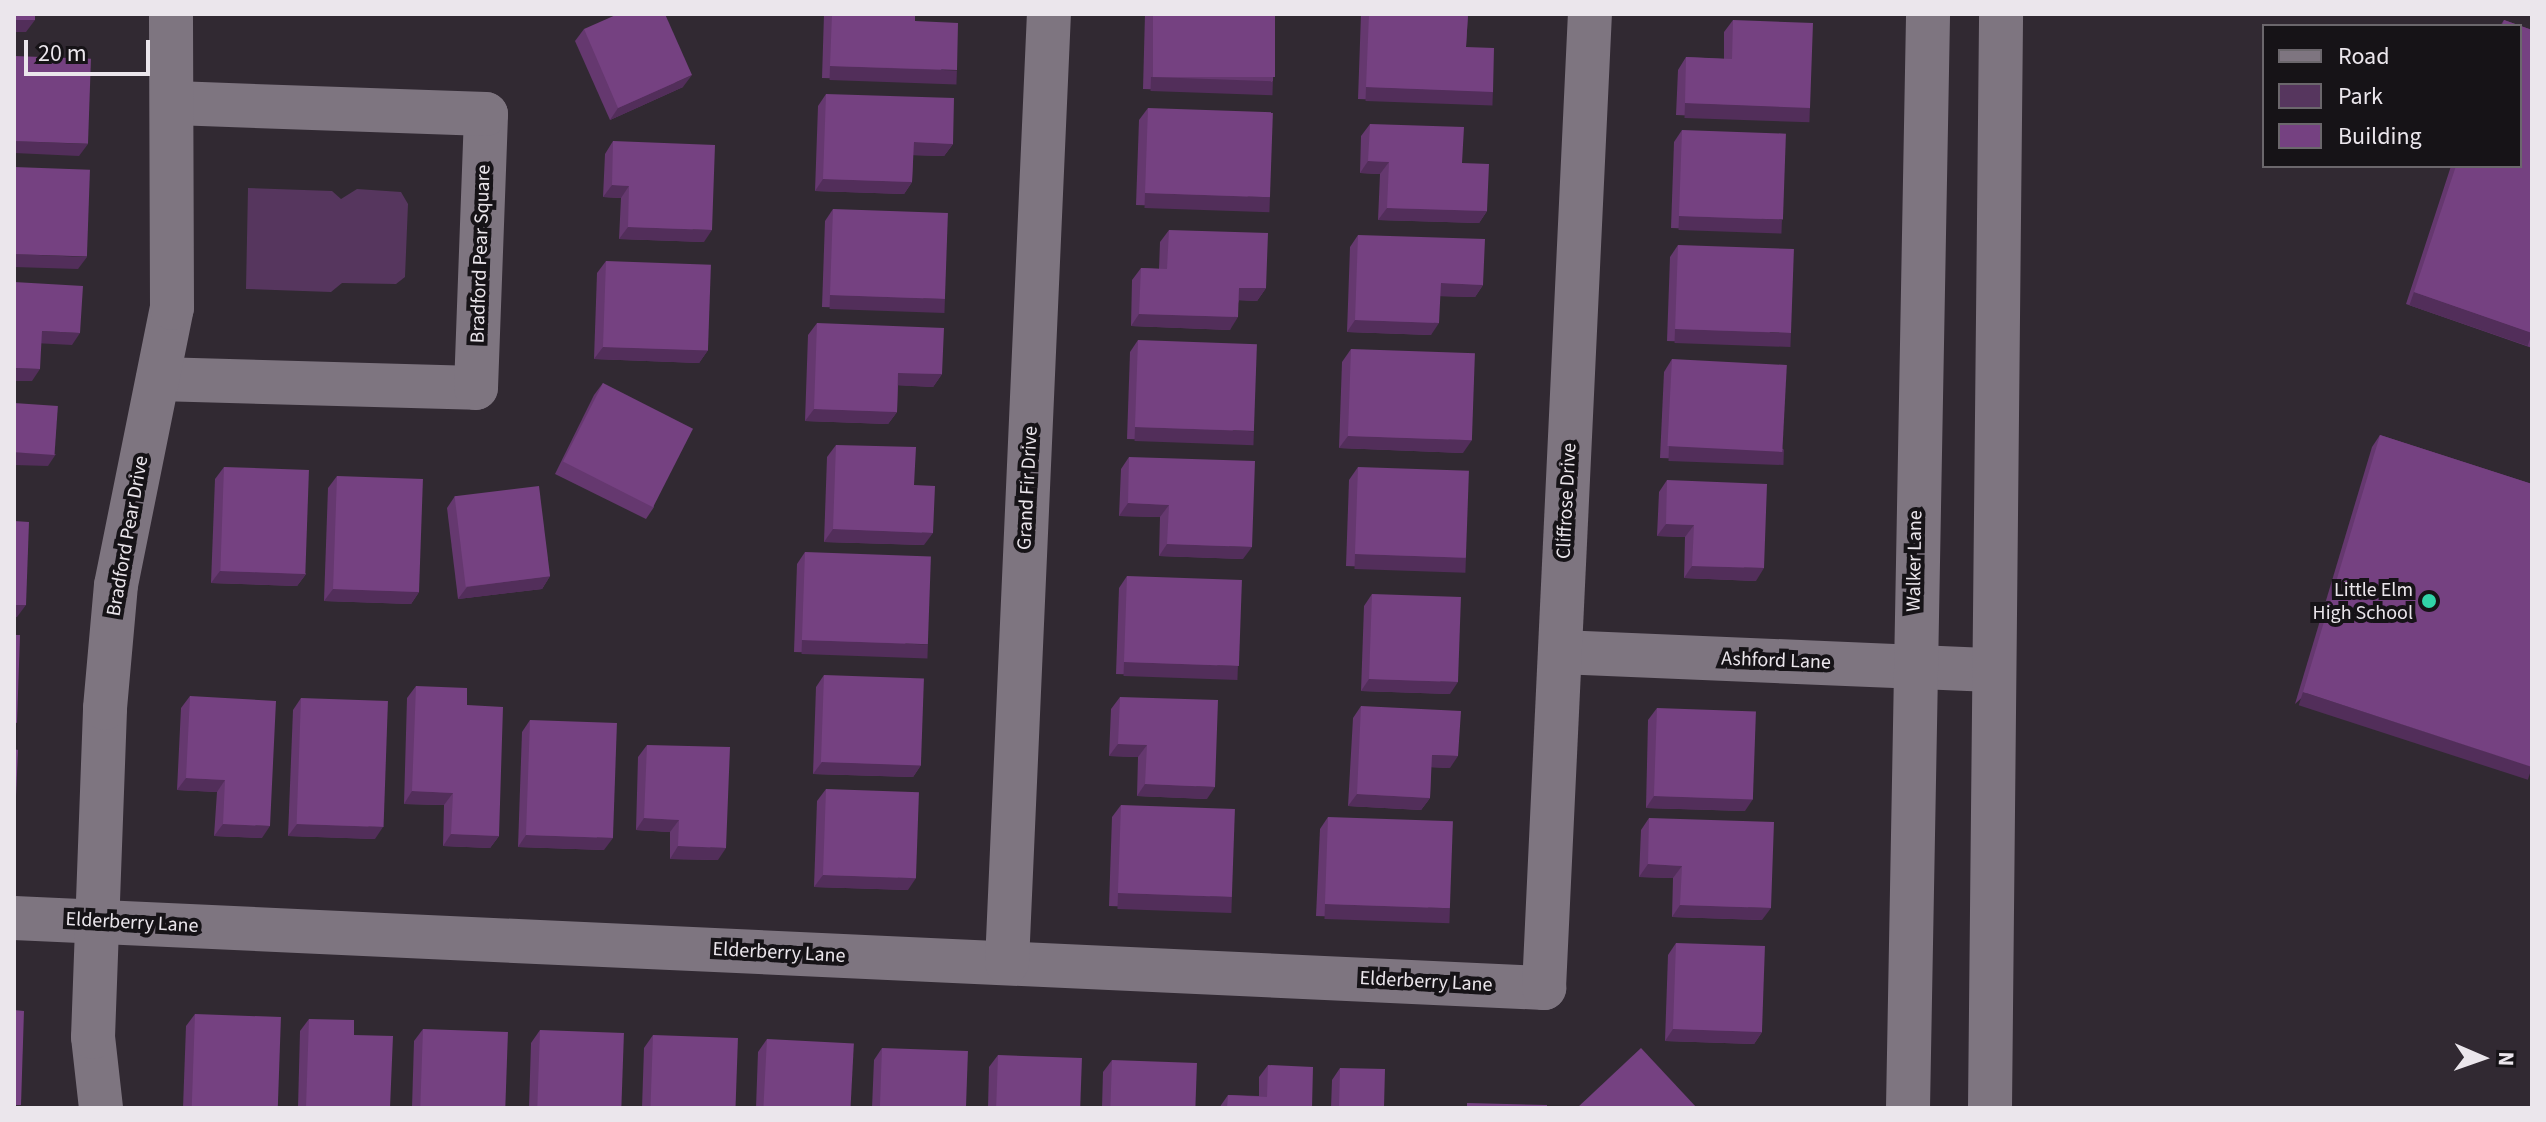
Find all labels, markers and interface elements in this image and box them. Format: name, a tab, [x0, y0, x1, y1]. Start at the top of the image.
scale bar	[28, 24, 154, 74]
legend	[2262, 24, 2522, 168]
text: 20 m	[38, 36, 87, 71]
text: Road	[2338, 39, 2390, 74]
text: Park	[2338, 79, 2383, 114]
text: Building	[2338, 119, 2422, 154]
street label: Bradford Pear Square	[466, 164, 496, 344]
street label: Grand Fir Drive	[1013, 425, 1043, 551]
street label: Cliffrose Drive	[1552, 442, 1582, 560]
street label: Bradford Pear Drive	[102, 454, 154, 618]
street label: Walker Lane	[1902, 510, 1928, 612]
place label: Little Elm High School	[2313, 578, 2413, 625]
marker: Little Elm High School	[2420, 592, 2438, 610]
street label: Ashford Lane	[1721, 647, 1831, 675]
street label: Elderberry Lane	[65, 908, 199, 938]
street label: Elderberry Lane	[712, 938, 846, 968]
street label: Elderberry Lane	[1359, 967, 1493, 997]
north arrow	[2442, 1018, 2522, 1098]
text: N	[2490, 1051, 2522, 1067]

